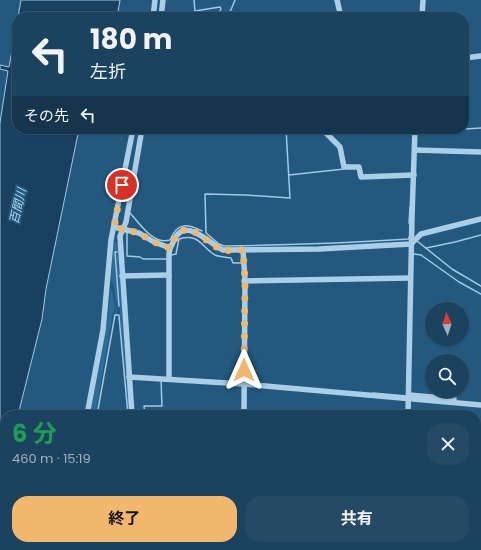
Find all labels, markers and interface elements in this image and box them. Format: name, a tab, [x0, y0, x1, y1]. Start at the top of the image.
text: 180 m	[90, 20, 173, 59]
icon: left	[24, 28, 76, 80]
text: 左折	[90, 59, 126, 84]
icon: left	[77, 104, 99, 126]
text: その先	[24, 105, 69, 126]
pin	[105, 168, 139, 202]
icon: arrive	[111, 174, 133, 196]
water label: 百間川	[5, 184, 30, 225]
north arrow	[425, 302, 469, 346]
map controls	[425, 302, 469, 398]
position arrow	[223, 349, 265, 391]
button: search	[425, 354, 469, 398]
text: 6 分	[12, 417, 56, 450]
button: close	[427, 423, 469, 465]
text: 460 m · 15:19	[12, 449, 91, 468]
button: 終了	[12, 496, 237, 542]
button: 共有	[245, 496, 469, 542]

